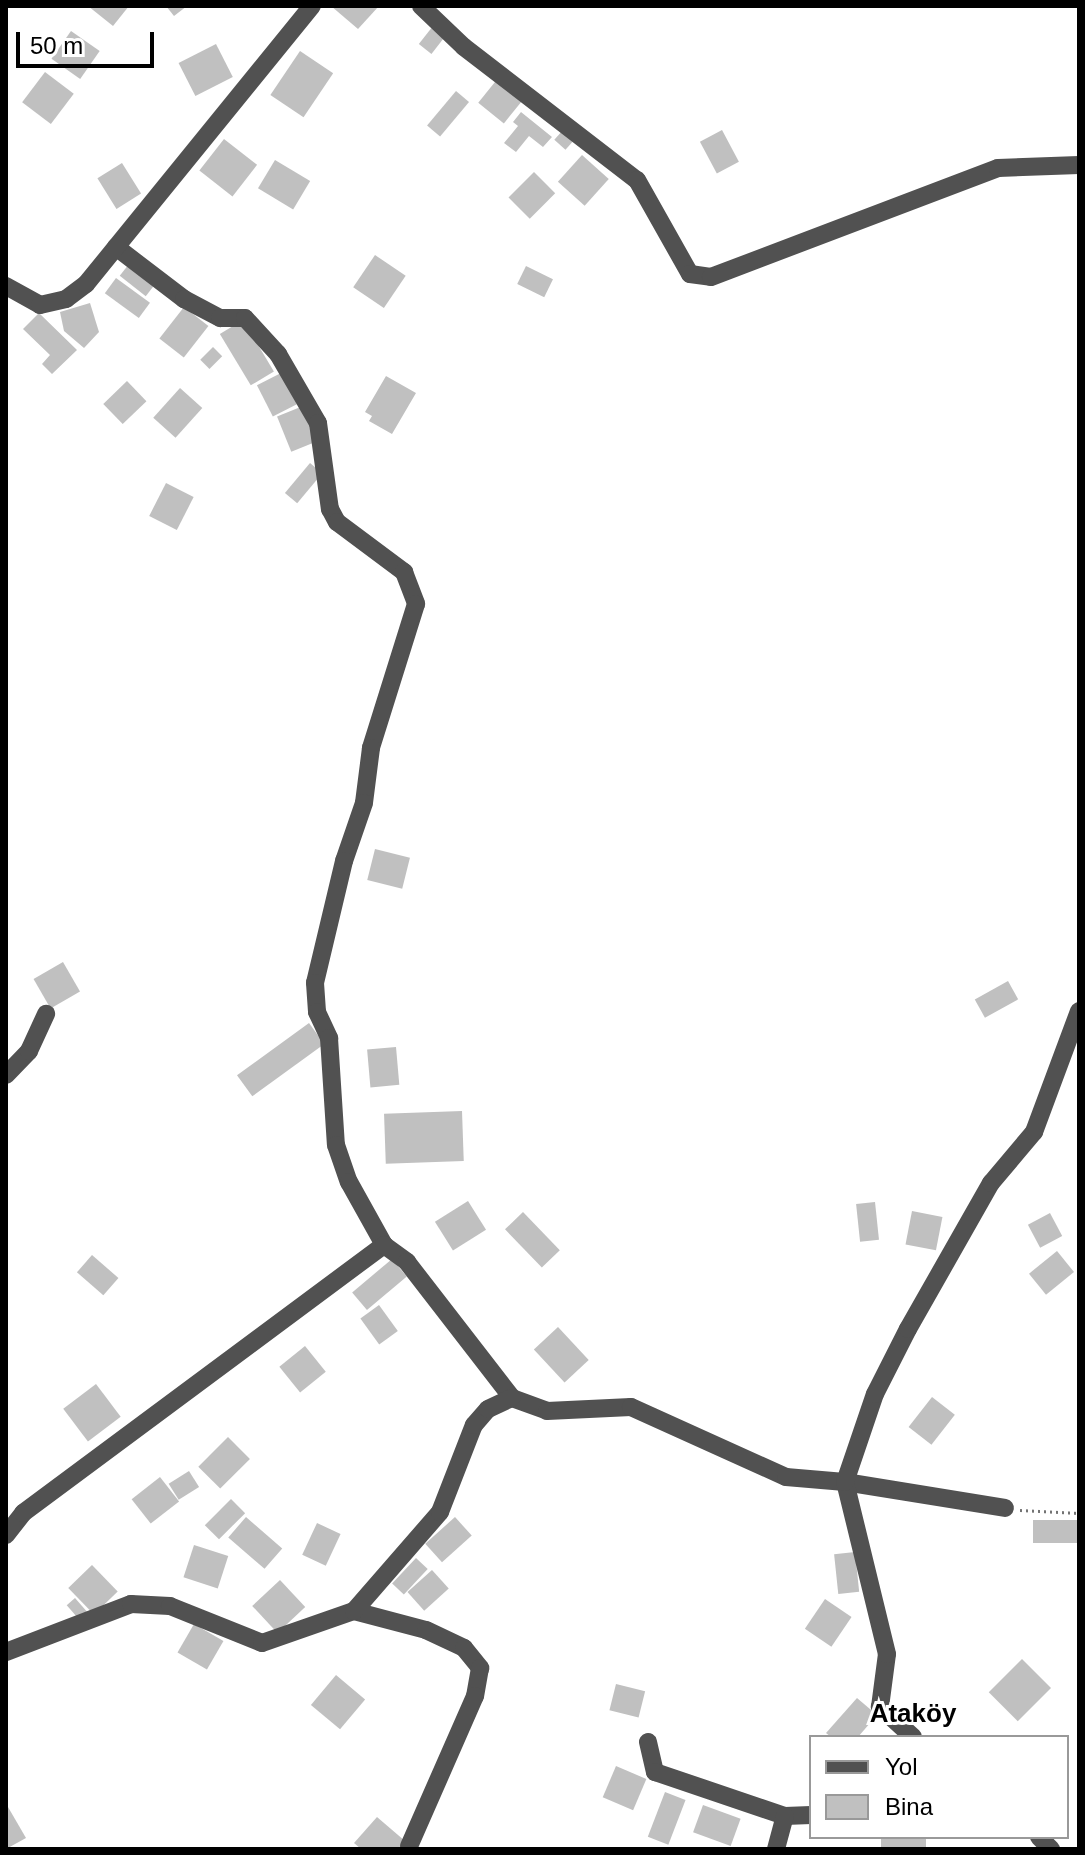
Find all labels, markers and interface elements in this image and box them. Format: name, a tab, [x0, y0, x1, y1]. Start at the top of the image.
scale bar	[20, 16, 158, 66]
text: 50 m	[30, 32, 83, 59]
district label: Ataköy	[870, 1698, 956, 1730]
legend	[809, 1735, 1069, 1839]
text: Yol	[885, 1753, 917, 1780]
text: Bina	[885, 1793, 933, 1820]

